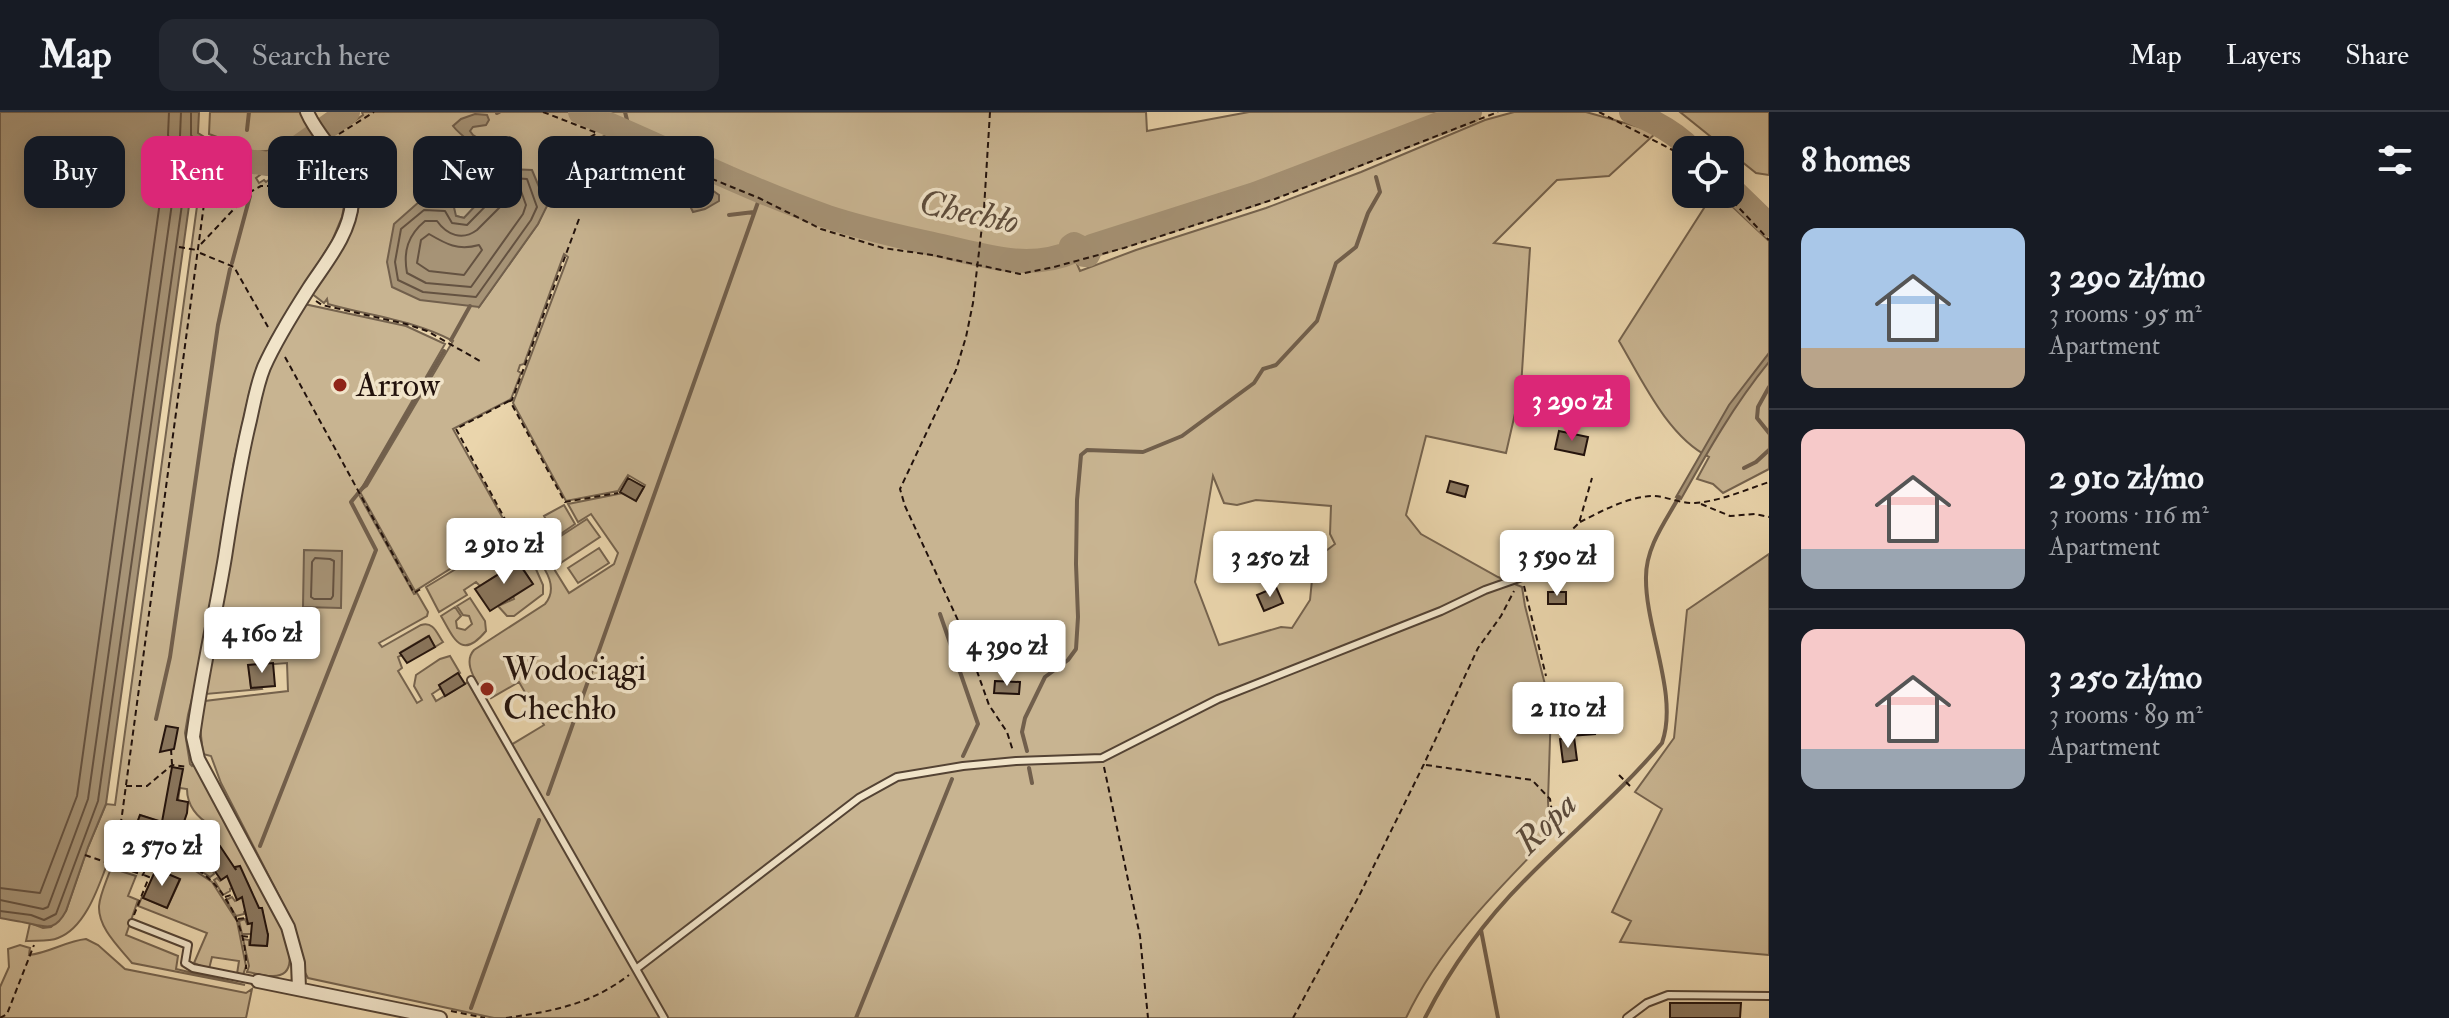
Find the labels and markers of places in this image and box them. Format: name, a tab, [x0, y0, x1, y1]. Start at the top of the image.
place label: Arrow	[355, 364, 441, 407]
pin: 3 290 zł	[1489, 375, 1655, 443]
marker: Arrow	[331, 376, 349, 394]
pin: 2 910 zł	[421, 518, 587, 586]
pin: 3 590 zł	[1474, 530, 1640, 598]
pin: 3 250 zł	[1187, 531, 1353, 599]
pin: 4 160 zł	[179, 607, 345, 675]
pin: 4 390 zł	[924, 620, 1090, 688]
place label: Wodociągi Chechło	[502, 648, 647, 730]
marker: Wodociągi Chechło	[478, 680, 496, 698]
pin: 2 110 zł	[1485, 682, 1651, 750]
pin: 2 570 zł	[79, 820, 245, 888]

